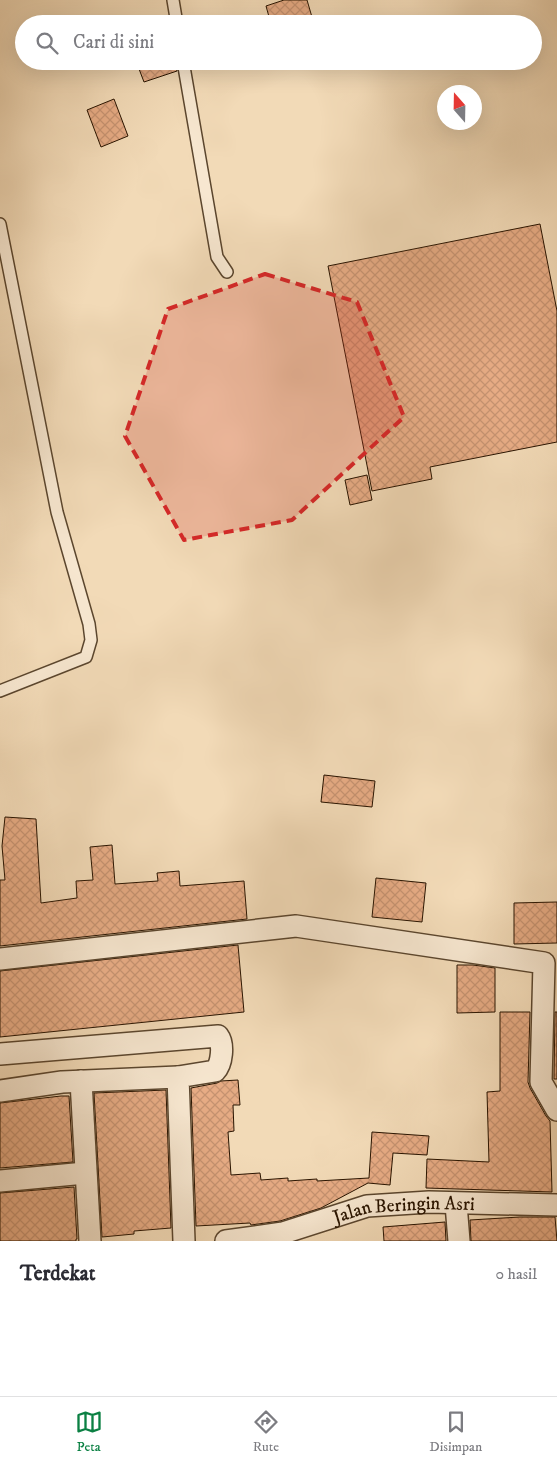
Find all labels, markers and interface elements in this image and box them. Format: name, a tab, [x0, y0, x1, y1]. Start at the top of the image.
search box	[15, 15, 542, 70]
icon: search	[33, 29, 61, 57]
text: Cari di sini	[73, 31, 154, 54]
north arrow	[437, 85, 482, 130]
street label: Jalan Beringin Asri	[328, 1192, 475, 1230]
text: Terdekat	[20, 1261, 95, 1287]
text: 0 hasil	[496, 1264, 537, 1284]
tab: Peta	[75, 1408, 103, 1456]
tab: Rute	[252, 1408, 280, 1456]
tab: Disimpan	[429, 1408, 482, 1456]

